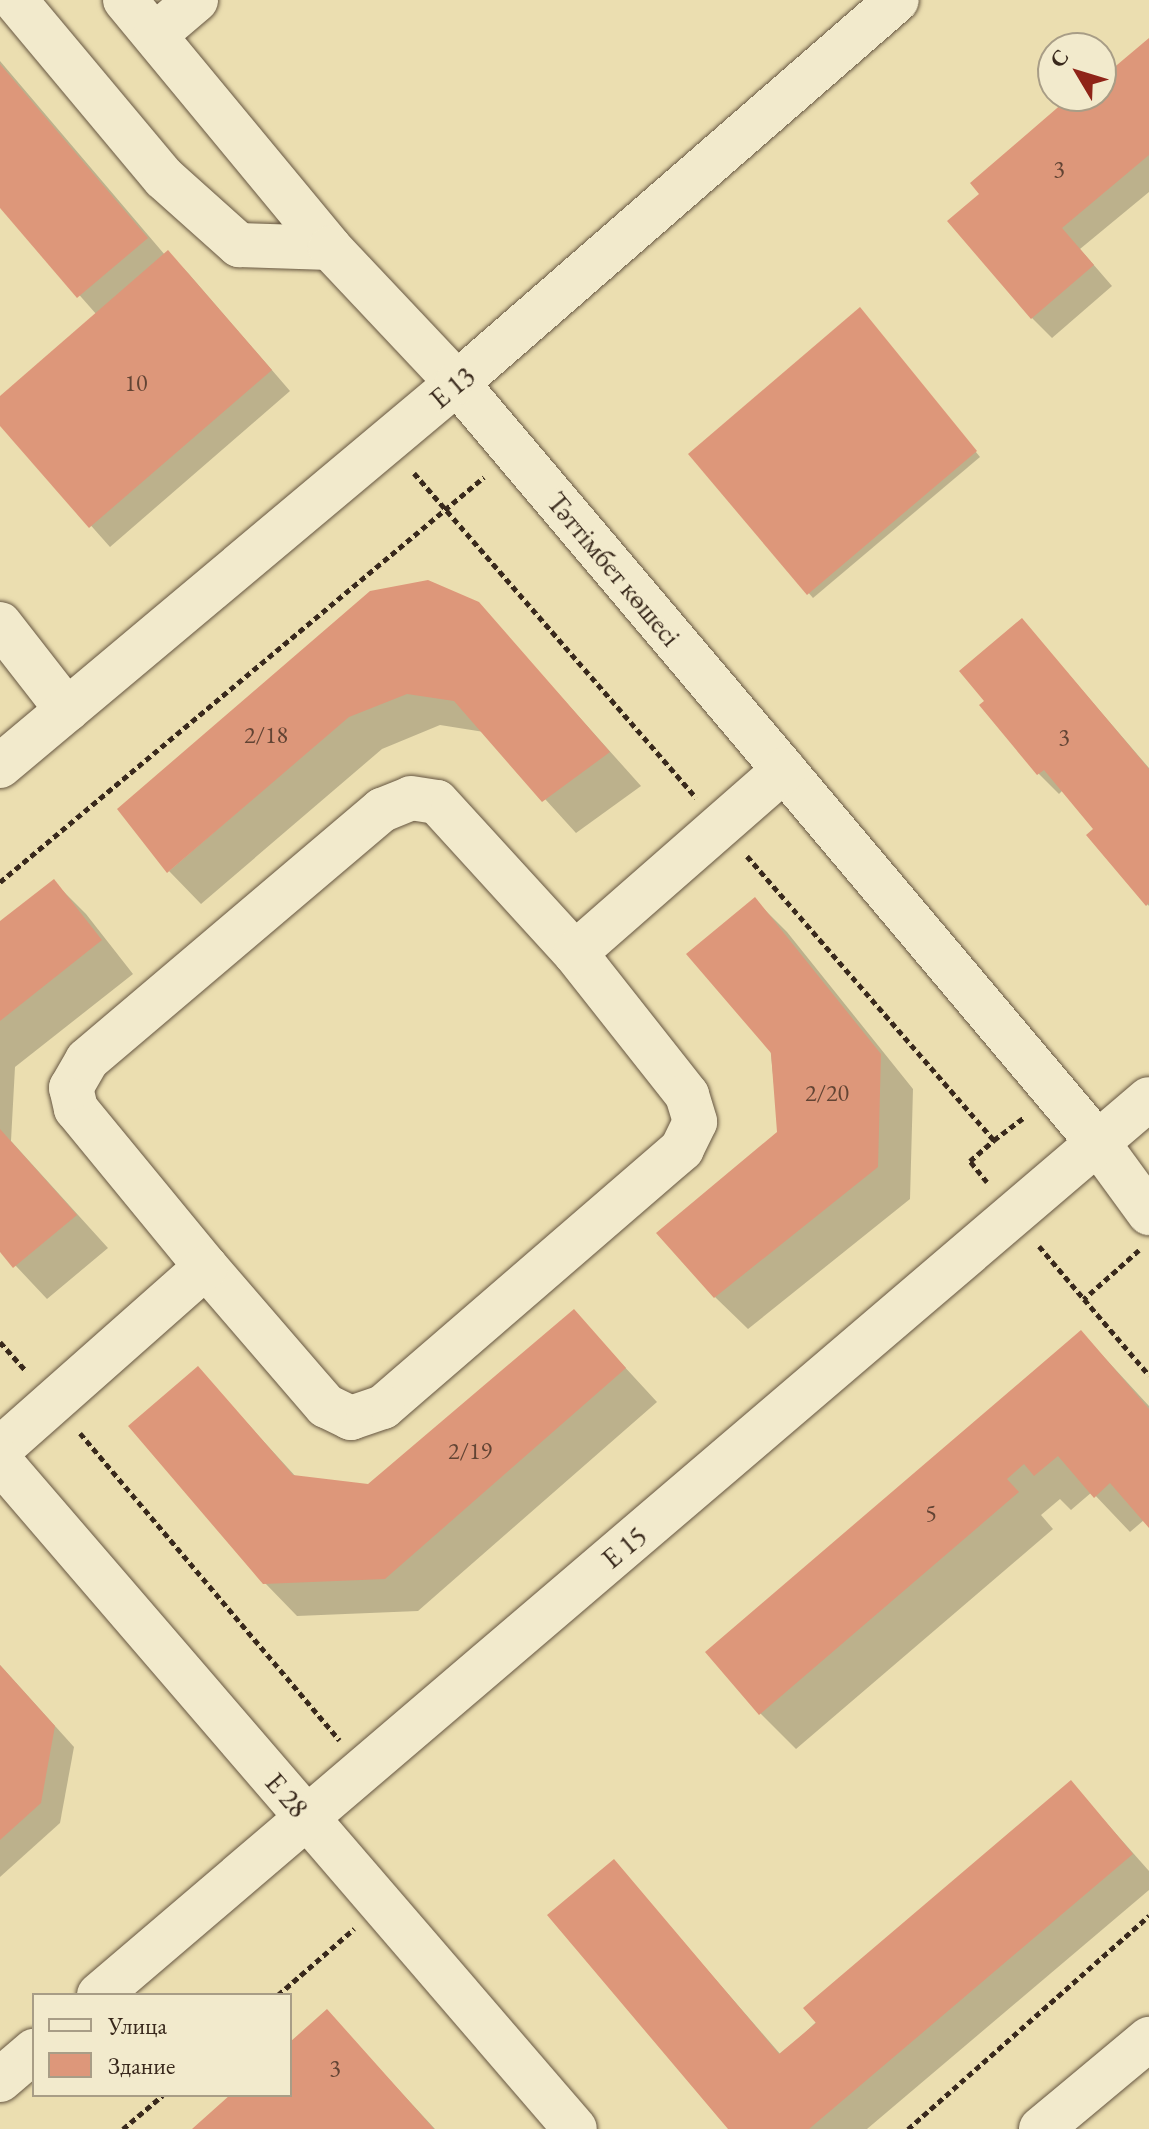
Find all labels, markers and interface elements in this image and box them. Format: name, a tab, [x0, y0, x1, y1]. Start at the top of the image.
north arrow	[1037, 32, 1117, 112]
text: С	[1043, 43, 1075, 73]
house number: 3	[1053, 155, 1065, 183]
street label: E 13	[423, 359, 481, 415]
house number: 10	[124, 369, 148, 397]
street label: Тәттімбет көшесі	[540, 485, 688, 653]
house number: 2/18	[244, 721, 288, 749]
house number: 3	[1058, 723, 1070, 751]
house number: 2/20	[805, 1079, 849, 1107]
house number: 2/19	[448, 1437, 492, 1465]
house number: 5	[925, 1499, 937, 1527]
street label: E 15	[595, 1519, 653, 1575]
street label: E 28	[258, 1766, 316, 1824]
legend	[32, 1993, 292, 2097]
text: Улица	[108, 2010, 167, 2041]
text: Здание	[108, 2050, 175, 2081]
house number: 3	[329, 2054, 341, 2082]

